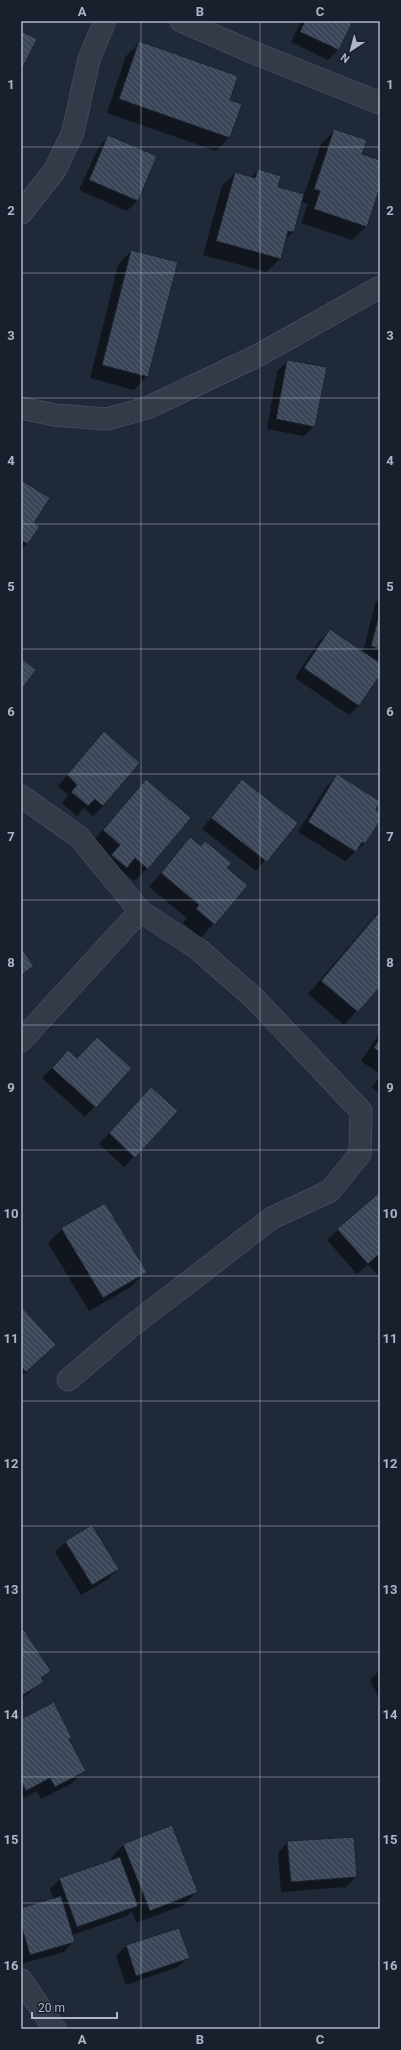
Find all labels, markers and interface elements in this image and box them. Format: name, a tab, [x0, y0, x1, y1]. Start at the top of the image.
text: A	[78, 4, 87, 19]
text: B	[196, 4, 204, 19]
text: C	[316, 4, 325, 19]
north arrow	[331, 30, 371, 70]
text: N	[338, 50, 352, 65]
text: 1	[7, 77, 15, 92]
text: 1	[386, 77, 394, 92]
text: 2	[7, 203, 15, 218]
text: 2	[386, 203, 394, 218]
text: 3	[7, 328, 15, 343]
text: 3	[386, 328, 394, 343]
text: 4	[7, 453, 15, 468]
text: 4	[386, 453, 394, 468]
text: 5	[7, 579, 15, 594]
text: 5	[386, 579, 394, 594]
text: 6	[7, 704, 15, 719]
text: 6	[386, 704, 394, 719]
text: 7	[7, 829, 15, 844]
text: 7	[386, 829, 394, 844]
text: 8	[7, 955, 15, 970]
text: 8	[386, 955, 394, 970]
text: 9	[7, 1080, 15, 1095]
text: 9	[386, 1080, 394, 1095]
text: 10	[4, 1206, 18, 1221]
text: 10	[383, 1206, 397, 1221]
text: 11	[4, 1331, 18, 1346]
text: 11	[383, 1331, 397, 1346]
text: 12	[4, 1456, 18, 1471]
text: 12	[383, 1456, 397, 1471]
text: 13	[4, 1582, 18, 1597]
text: 13	[383, 1582, 397, 1597]
text: 14	[4, 1707, 19, 1722]
text: 14	[383, 1707, 398, 1722]
text: 15	[4, 1832, 18, 1847]
text: 15	[383, 1832, 397, 1847]
text: 16	[4, 1958, 19, 1973]
text: 16	[383, 1958, 398, 1973]
scale bar	[32, 1994, 117, 2020]
text: 20 m	[38, 2001, 65, 2015]
text: A	[78, 2032, 87, 2047]
text: B	[196, 2032, 204, 2047]
text: C	[316, 2032, 325, 2047]

